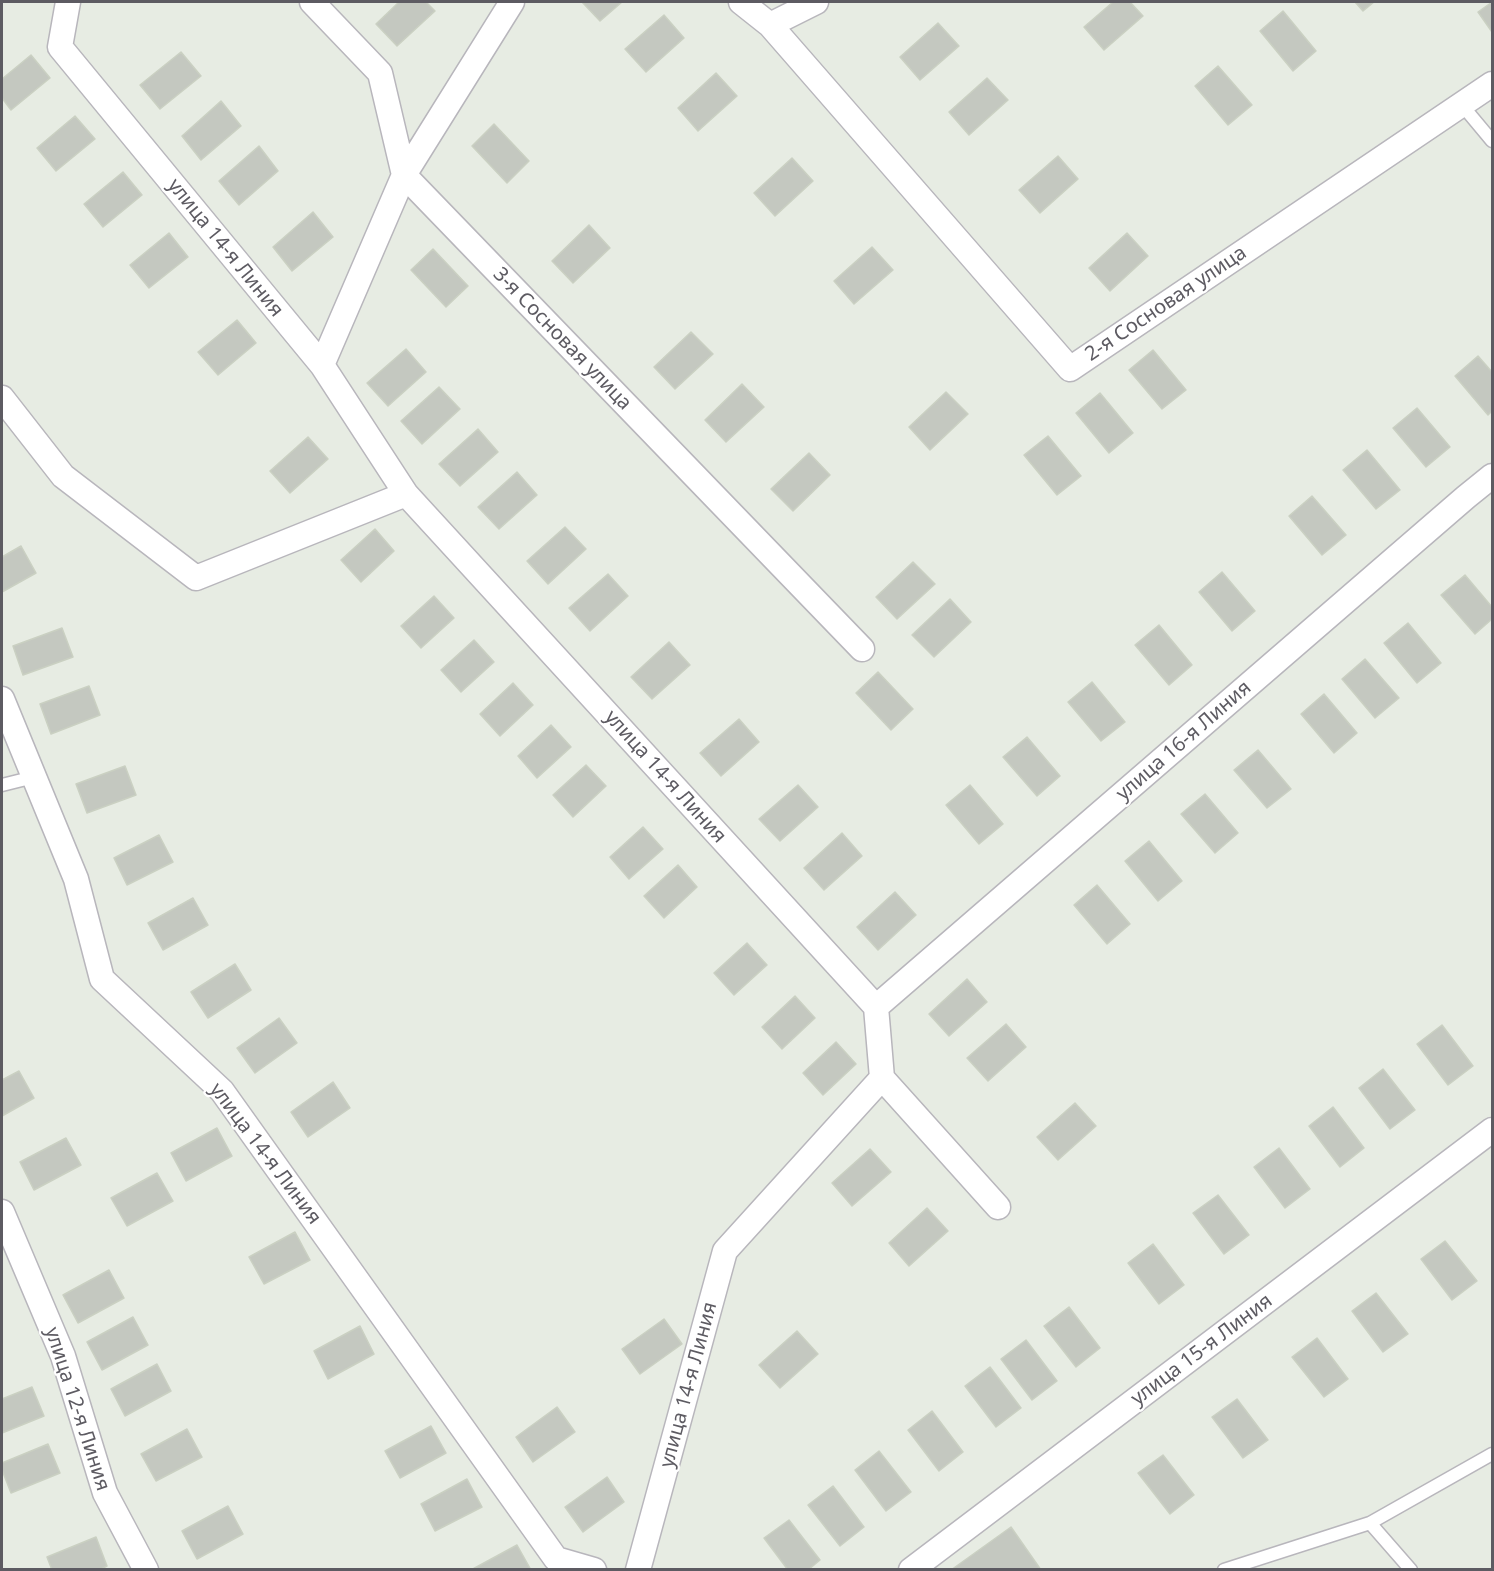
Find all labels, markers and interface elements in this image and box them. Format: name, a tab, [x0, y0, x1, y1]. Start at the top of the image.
street label: улица 14-я Линия	[162, 174, 288, 322]
street label: 2-я Сосновая улица	[1081, 241, 1251, 367]
street label: 3-я Сосновая улица	[488, 263, 636, 415]
street label: улица 16-я Линия	[1112, 676, 1256, 806]
street label: улица 14-я Линия	[599, 706, 731, 848]
street label: улица 14-я Линия	[204, 1079, 326, 1229]
street label: улица 15-я Линия	[1127, 1289, 1277, 1411]
street label: улица 14-я Линия	[655, 1300, 723, 1470]
street label: улица 12-я Линия	[39, 1324, 115, 1494]

